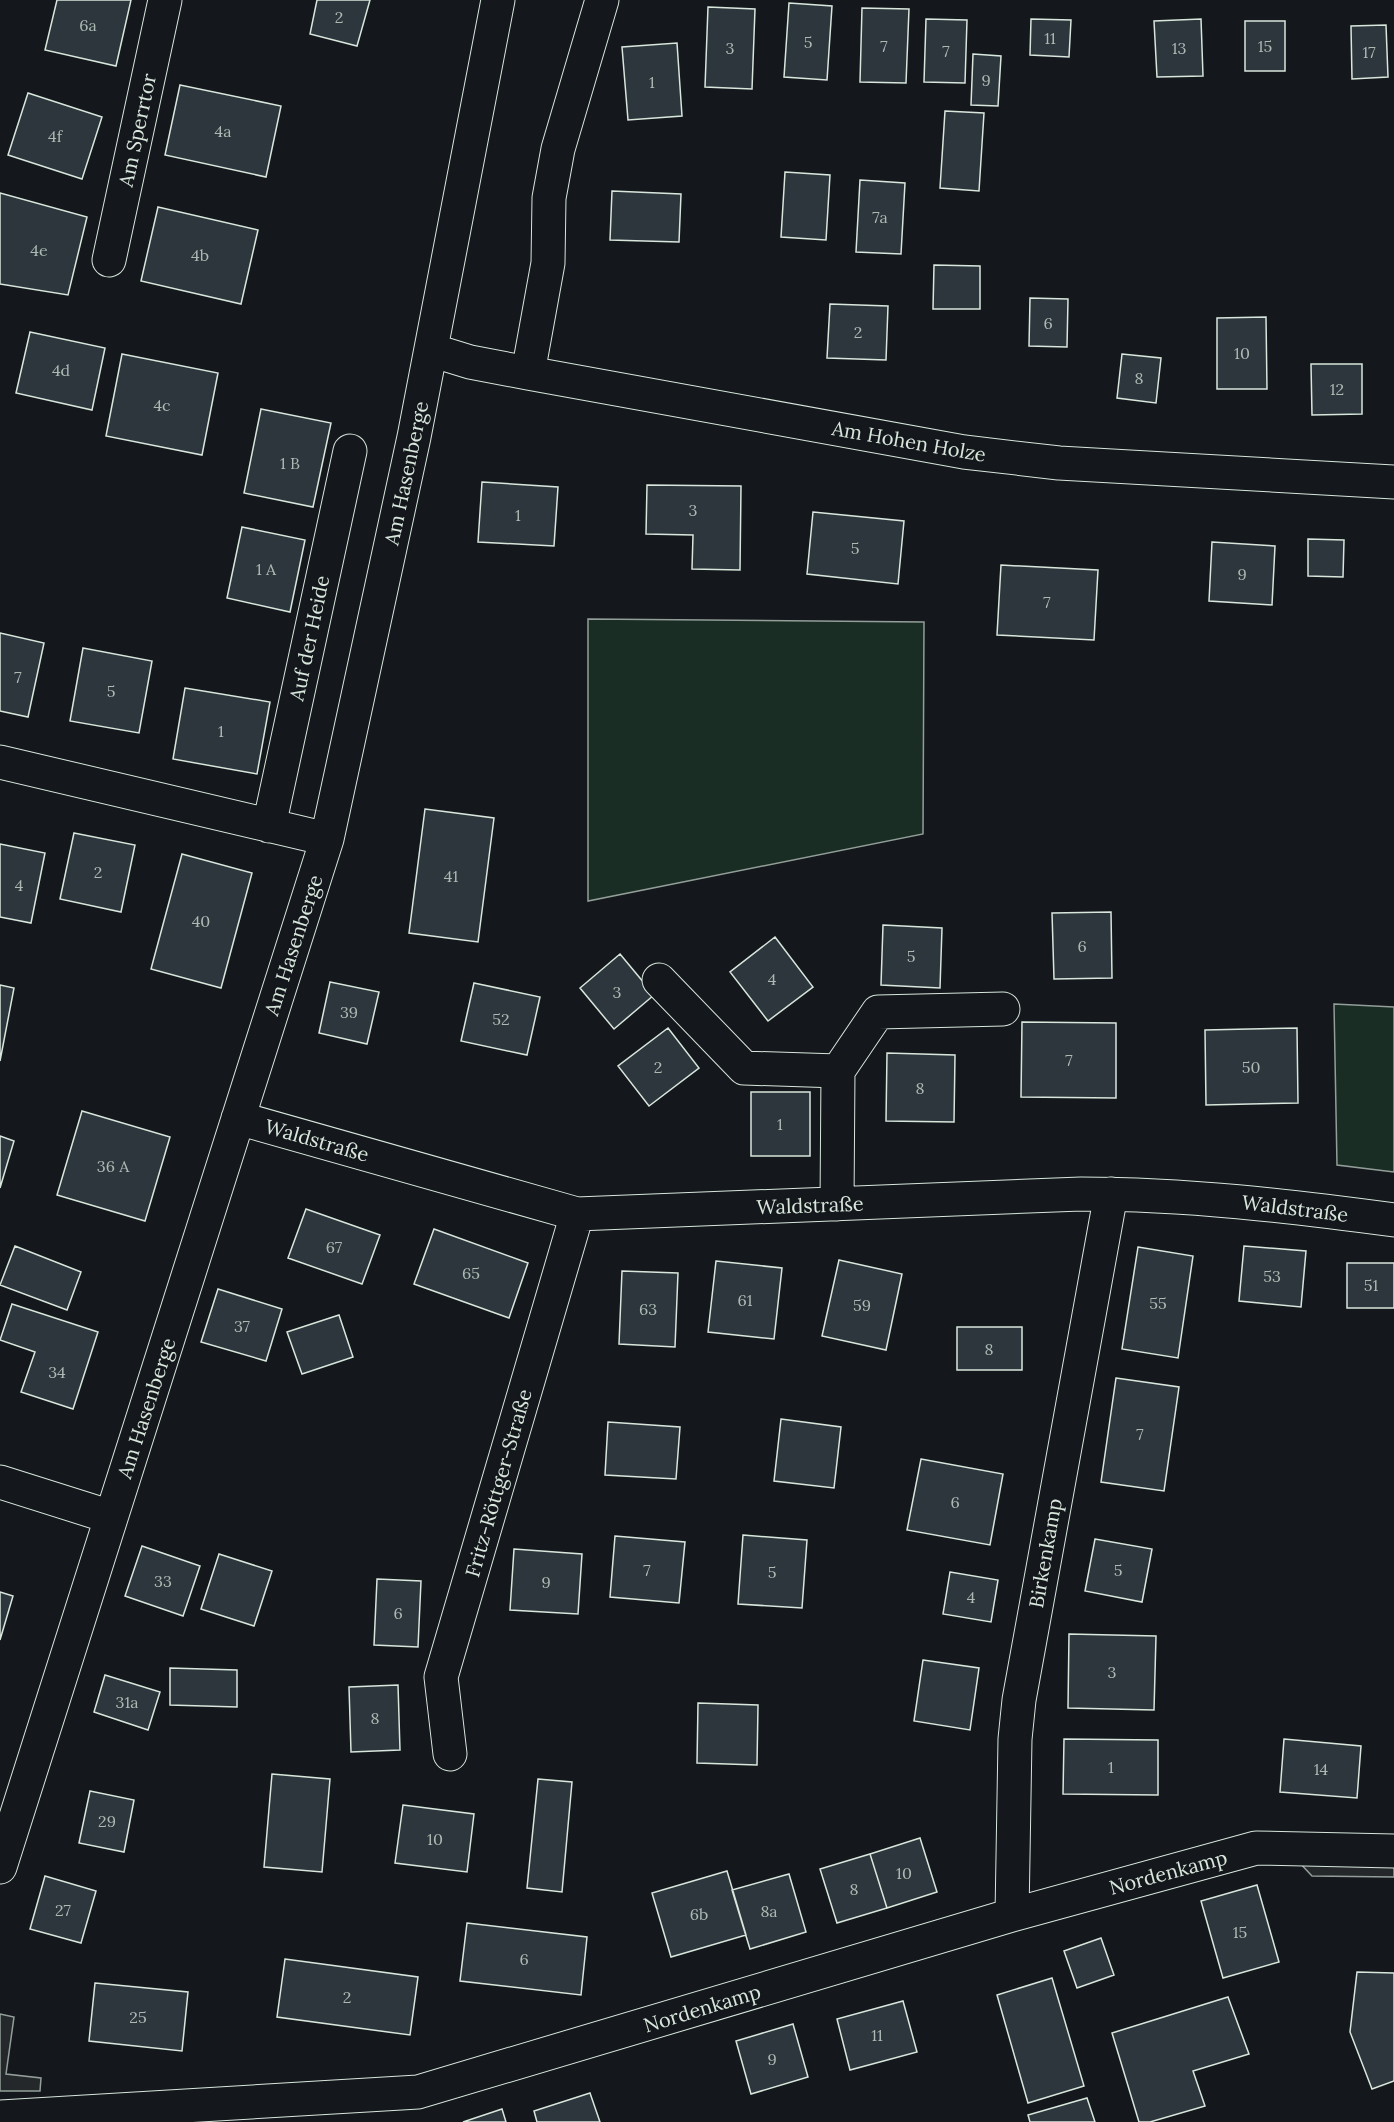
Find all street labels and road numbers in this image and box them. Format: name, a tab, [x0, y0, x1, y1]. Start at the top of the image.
street label: Am Sperrtor	[113, 71, 161, 190]
street label: Am Hasenberge	[378, 399, 433, 548]
street label: Am Hohen Holze	[829, 415, 988, 467]
street label: Auf der Heide	[283, 573, 335, 704]
street label: Am Hasenberge	[258, 871, 328, 1019]
street label: Waldstraße	[262, 1113, 372, 1167]
street label: Waldstraße	[1240, 1189, 1350, 1227]
street label: Waldstraße	[756, 1191, 864, 1219]
street label: Am Hasenberge	[111, 1334, 181, 1482]
street label: Fritz-Röttger-Straße	[459, 1386, 537, 1580]
street label: Birkenkamp	[1023, 1496, 1067, 1610]
street label: Nordenkamp	[1106, 1844, 1230, 1900]
street label: Nordenkamp	[640, 1978, 764, 2038]

